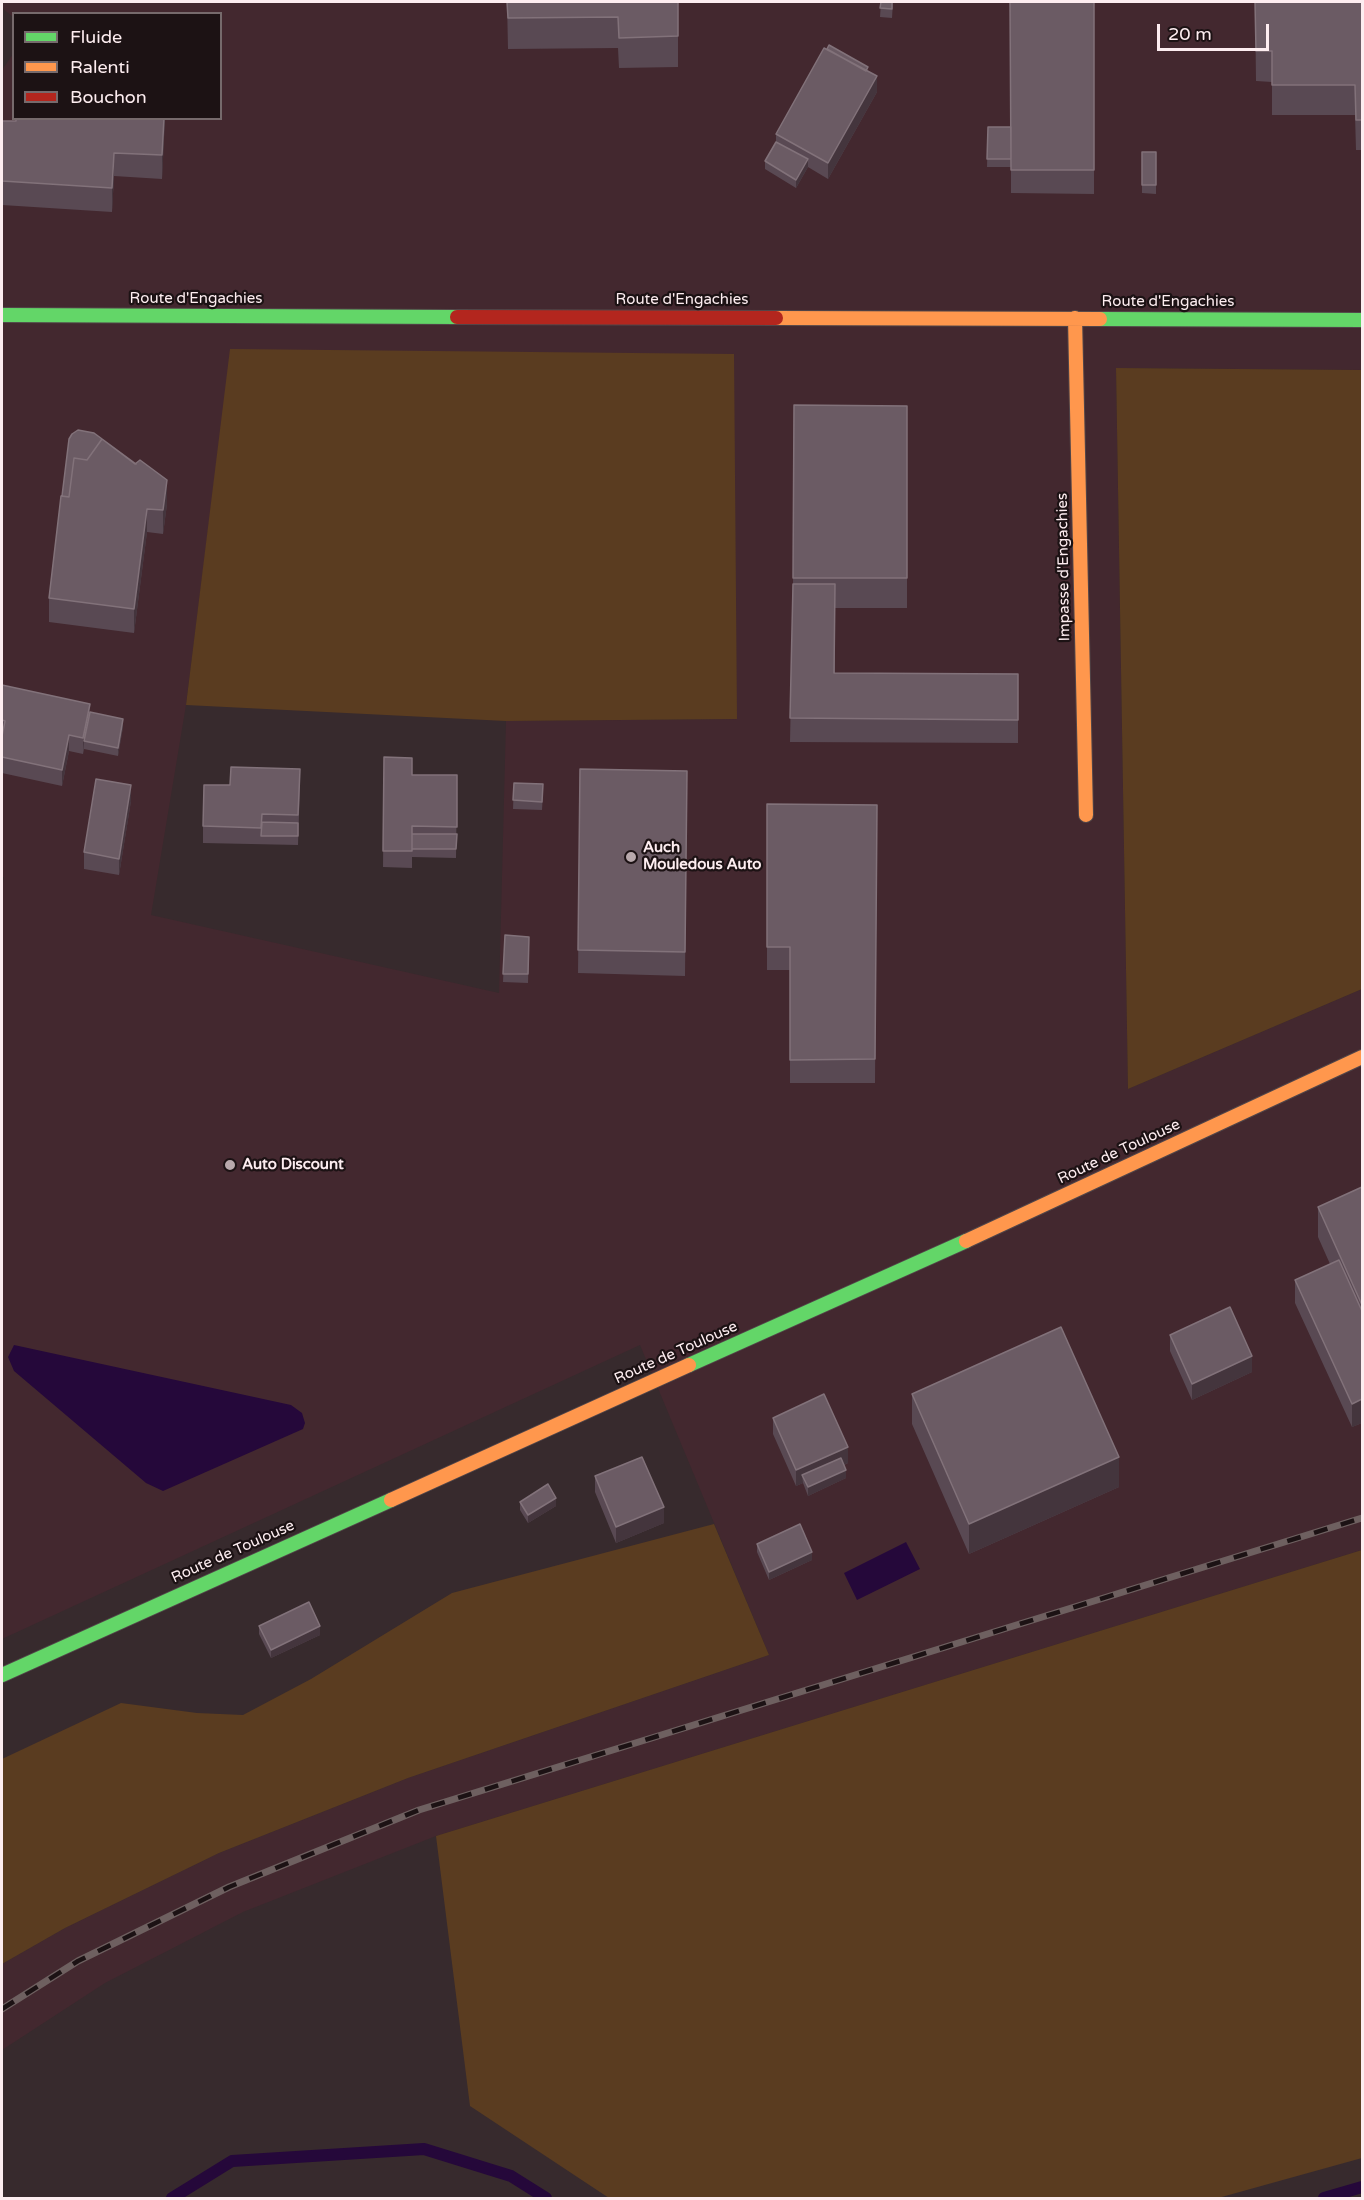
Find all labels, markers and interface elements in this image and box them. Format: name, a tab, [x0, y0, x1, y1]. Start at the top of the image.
legend	[12, 12, 222, 120]
scale bar	[1160, 12, 1272, 50]
text: 20 m	[1168, 23, 1212, 45]
text: Fluide	[70, 26, 122, 48]
text: Ralenti	[70, 56, 130, 78]
text: Bouchon	[70, 86, 147, 108]
street label: Route d'Engachies	[130, 290, 262, 308]
street label: Route d'Engachies	[616, 291, 748, 309]
street label: Route d'Engachies	[1102, 293, 1234, 311]
street label: Impasse d'Engachies	[1054, 493, 1074, 641]
place label: Auch Mouledous Auto	[643, 839, 761, 874]
marker: Auch Mouledous Auto	[624, 850, 638, 864]
street label: Route de Toulouse	[1055, 1116, 1183, 1188]
place label: Auto Discount	[242, 1156, 344, 1174]
marker: Auto Discount	[223, 1158, 237, 1172]
street label: Route de Toulouse	[612, 1318, 740, 1388]
street label: Route de Toulouse	[169, 1517, 297, 1587]

